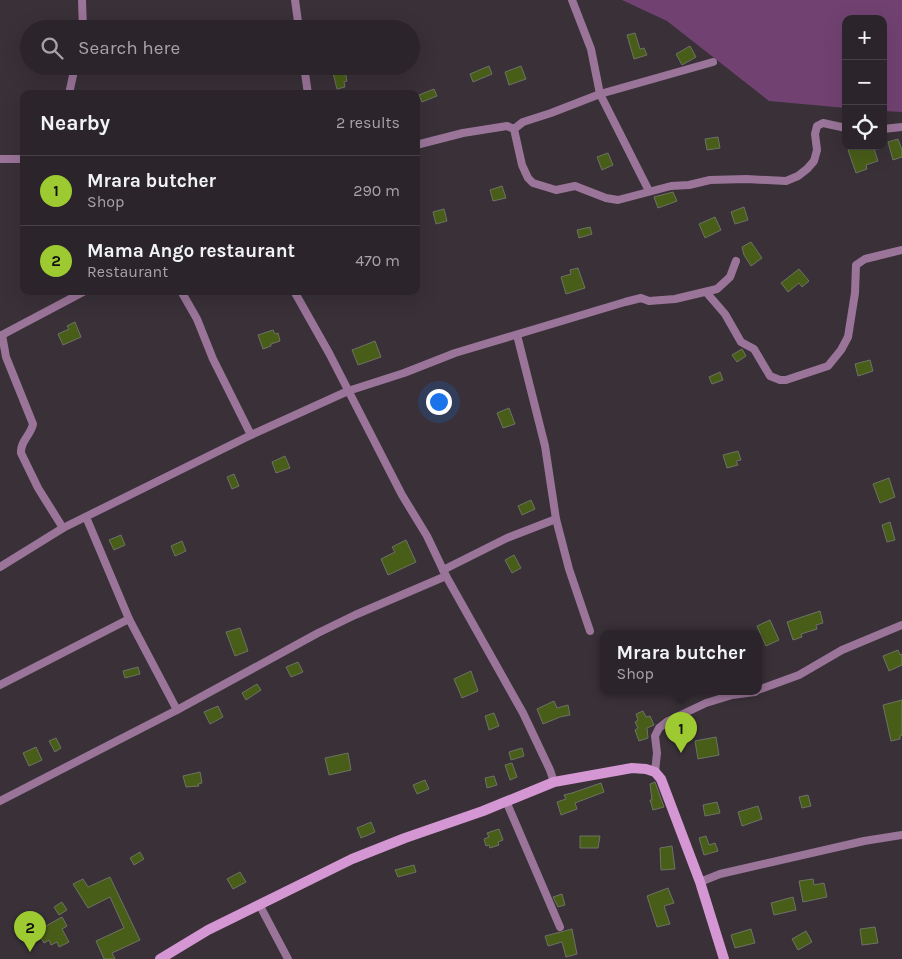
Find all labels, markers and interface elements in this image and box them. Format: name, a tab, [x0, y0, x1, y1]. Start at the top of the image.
map controls	[842, 15, 887, 150]
button: +	[842, 15, 887, 60]
search box	[20, 20, 420, 75]
icon: search	[38, 34, 66, 62]
text: Search here	[78, 37, 180, 59]
button: −	[842, 60, 887, 105]
button: locate	[842, 105, 887, 150]
text: Nearby	[40, 111, 110, 135]
text: 2 results	[336, 113, 400, 132]
text: Mrara butcher	[87, 170, 216, 192]
text: 1	[53, 181, 59, 200]
text: 290 m	[353, 181, 400, 200]
text: Shop	[87, 192, 124, 211]
text: Mama Ango restaurant	[87, 240, 295, 262]
text: 2	[51, 251, 61, 270]
text: 470 m	[355, 251, 400, 270]
text: Restaurant	[87, 262, 168, 281]
your location	[426, 389, 452, 415]
popup	[600, 630, 762, 695]
text: Mrara butcher	[616, 642, 746, 664]
text: Shop	[616, 664, 654, 683]
pin: 1	[665, 712, 697, 753]
pin: 2	[14, 911, 46, 952]

